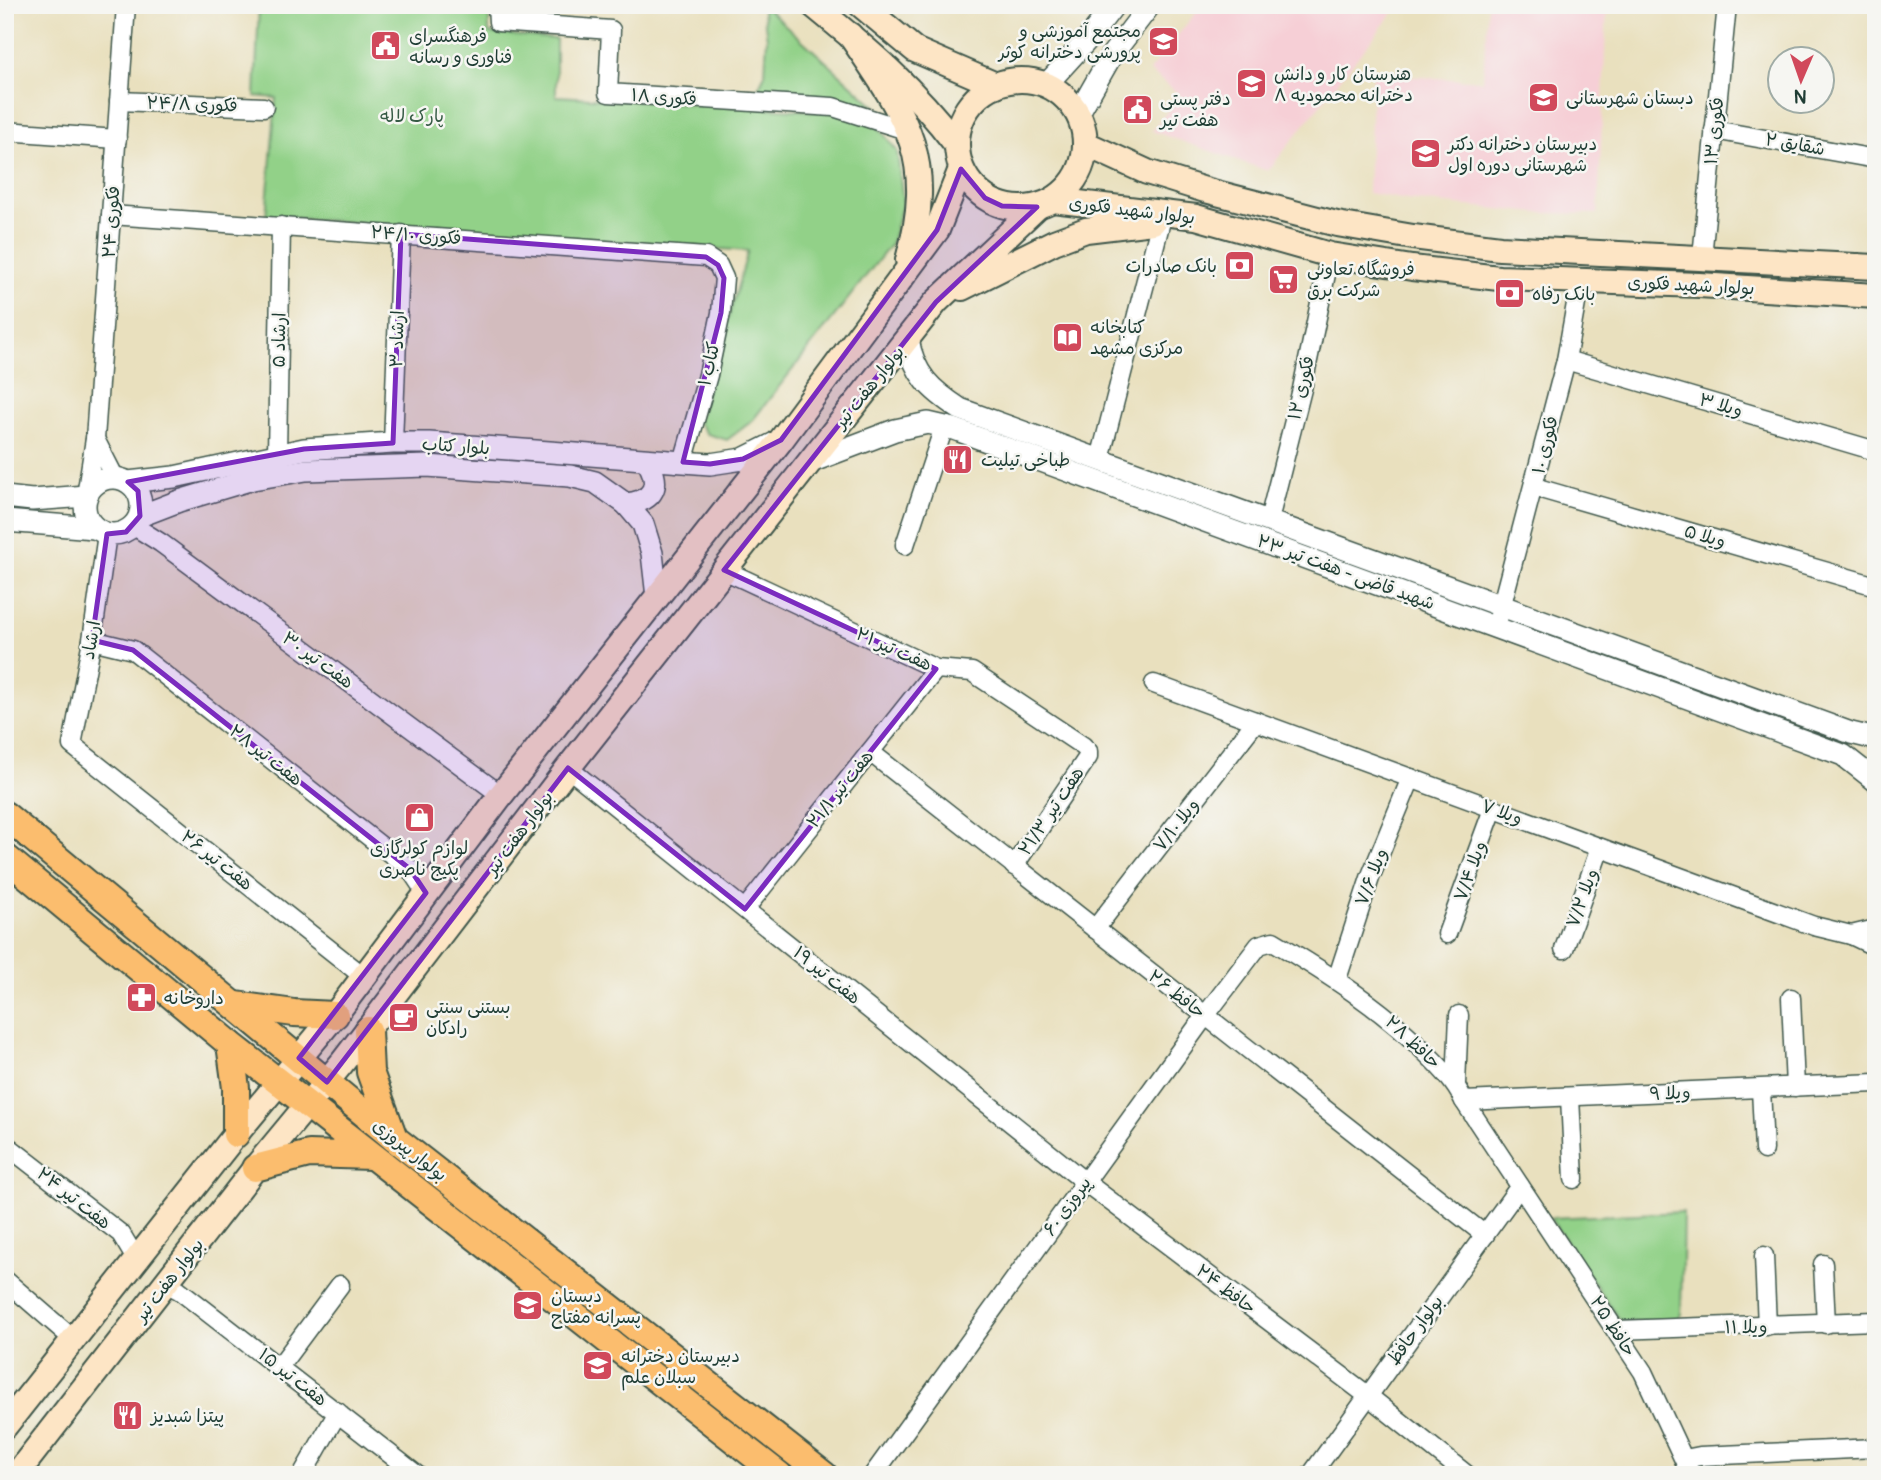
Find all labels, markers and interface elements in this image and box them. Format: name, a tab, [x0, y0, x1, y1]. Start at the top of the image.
place label: مجتمع آموزشی و پرورشی دخترانه کوثر	[997, 20, 1141, 64]
school or university icon: مجتمع آموزشی و پرورشی دخترانه کوثر	[1147, 24, 1181, 58]
place label: فرهنگسرای فناوری و رسانه	[409, 25, 512, 69]
public building icon: فرهنگسرای فناوری و رسانه	[369, 29, 403, 63]
north arrow	[1766, 46, 1836, 116]
place label: هنرستان کار و دانش دخترانه محمودیه ۸	[1274, 63, 1413, 107]
school or university icon: هنرستان کار و دانش دخترانه محمودیه ۸	[1234, 67, 1268, 101]
school or university icon: دبستان شهرستانی	[1526, 81, 1560, 115]
street label: فکوری ١٨	[630, 84, 698, 111]
text: N	[1793, 84, 1807, 108]
place label: دبستان شهرستانی	[1566, 87, 1694, 110]
place label: دفتر پستی هفت تیر	[1158, 88, 1231, 132]
street label: فکوری ۲۴/۸	[146, 91, 238, 118]
public building icon: دفتر پستی هفت تیر	[1120, 92, 1154, 126]
street label: فکوری ۱۳	[1700, 96, 1729, 166]
park label: پارک لاله	[380, 105, 444, 128]
street label: شقایق ۲	[1763, 128, 1827, 161]
place label: دبیرستان دخترانه دکتر شهرستانی دوره اول	[1446, 133, 1597, 177]
school or university icon: دبیرستان دخترانه دکتر شهرستانی دوره اول	[1408, 137, 1442, 171]
street label: فکوری ۲۴	[98, 185, 125, 259]
street label: بولوار شهید فکوری	[1067, 191, 1196, 230]
street label: فکوری ۲۴/۱۰	[370, 221, 462, 250]
bank icon: بانک صادرات	[1223, 249, 1257, 283]
place label: بانک صادرات	[1126, 255, 1217, 278]
place label: فروشگاه تعاونی شرکت برق	[1307, 258, 1415, 302]
supermarket icon: فروشگاه تعاونی شرکت برق	[1267, 262, 1301, 296]
street label: بولوار شهید فکوری	[1627, 271, 1755, 300]
bank icon: بانک رفاه	[1492, 277, 1526, 311]
place label: بانک رفاه	[1532, 283, 1595, 306]
street label: ارشاد ۳	[385, 310, 410, 368]
street label: ارشاد ۵	[268, 312, 291, 368]
place label: کتابخانه مرکزی مشهد	[1090, 316, 1183, 360]
library icon: کتابخانه مرکزی مشهد	[1050, 320, 1084, 354]
street label: کتاب ۱	[693, 340, 726, 388]
street label: بولوار هفت تیر	[828, 341, 910, 435]
street label: فکوری ۱۲	[1283, 354, 1320, 422]
street label: ویلا ۳	[1696, 388, 1745, 423]
street label: فکوری ۱۰	[1527, 414, 1564, 476]
street label: بلوار کتاب	[421, 433, 491, 460]
restaurant icon: طباخی تیلیت	[941, 443, 975, 477]
place label: طباخی تیلیت	[981, 449, 1070, 472]
street label: ویلا ۵	[1681, 520, 1728, 553]
street label: شهید قاضی - هفت تیر ۲۳	[1254, 530, 1438, 615]
street label: ارشاد	[77, 619, 106, 661]
street label: هفت تیر ۲۱	[852, 622, 936, 676]
street label: هفت تیر ۳۰	[277, 627, 358, 694]
street label: هفت تیر ۲۸	[224, 720, 307, 791]
street label: هفت تیر ۲۱/۱	[802, 746, 879, 833]
street label: هفت تیر ۲۱/۳	[1013, 762, 1090, 860]
street label: بولوار هفت تیر	[479, 786, 559, 882]
street label: ویلا ۷/۱۰	[1148, 794, 1204, 857]
street label: ویلا ۷	[1478, 794, 1526, 831]
shop icon: لوازم کولرگازی پکیج ناصری	[402, 800, 436, 834]
street label: هفت تیر ۲۶	[176, 825, 257, 896]
place label: لوازم کولرگازی پکیج ناصری	[370, 837, 468, 881]
street label: ویلا ۷/۴	[1449, 838, 1492, 904]
street label: ویلا ۷/۶	[1350, 845, 1393, 909]
street label: ویلا ۷/۲	[1561, 866, 1604, 931]
street label: هفت تیر ۱۹	[788, 941, 865, 1010]
street label: حافظ ۲۶	[1143, 965, 1210, 1024]
pharmacy icon: داروخانه	[124, 981, 158, 1015]
place label: داروخانه	[164, 987, 224, 1010]
place label: بستنی سنتی رادکان	[426, 996, 511, 1040]
cafe icon: بستنی سنتی رادکان	[386, 1000, 420, 1034]
street label: حافظ ۲۸	[1380, 1011, 1445, 1074]
street label: ویلا ۹	[1649, 1081, 1691, 1106]
street label: بولوار پیروزی	[368, 1114, 452, 1187]
street label: هفت تیر ۲۴	[32, 1162, 115, 1235]
street label: پیروزی ۶۰	[1038, 1172, 1097, 1240]
street label: بولوار هفت تیر	[128, 1234, 209, 1328]
street label: حافظ ۲۴	[1191, 1259, 1260, 1319]
place label: دبستان پسرانه مفتاح	[551, 1285, 641, 1329]
school or university icon: دبستان پسرانه مفتاح	[511, 1289, 545, 1323]
street label: بولوار حافظ	[1382, 1291, 1449, 1370]
street label: حافظ ۲۵	[1584, 1291, 1641, 1361]
street label: ویلا ۱۱	[1724, 1316, 1768, 1339]
street label: هفت تیر ۱۵	[254, 1343, 332, 1412]
place label: دبیرستان دخترانه سبلان علم	[621, 1345, 740, 1391]
school or university icon: دبیرستان دخترانه سبلان علم	[581, 1349, 615, 1383]
restaurant icon: پیتزا شبدیز	[111, 1399, 145, 1433]
place label: پیتزا شبدیز	[149, 1405, 224, 1428]

